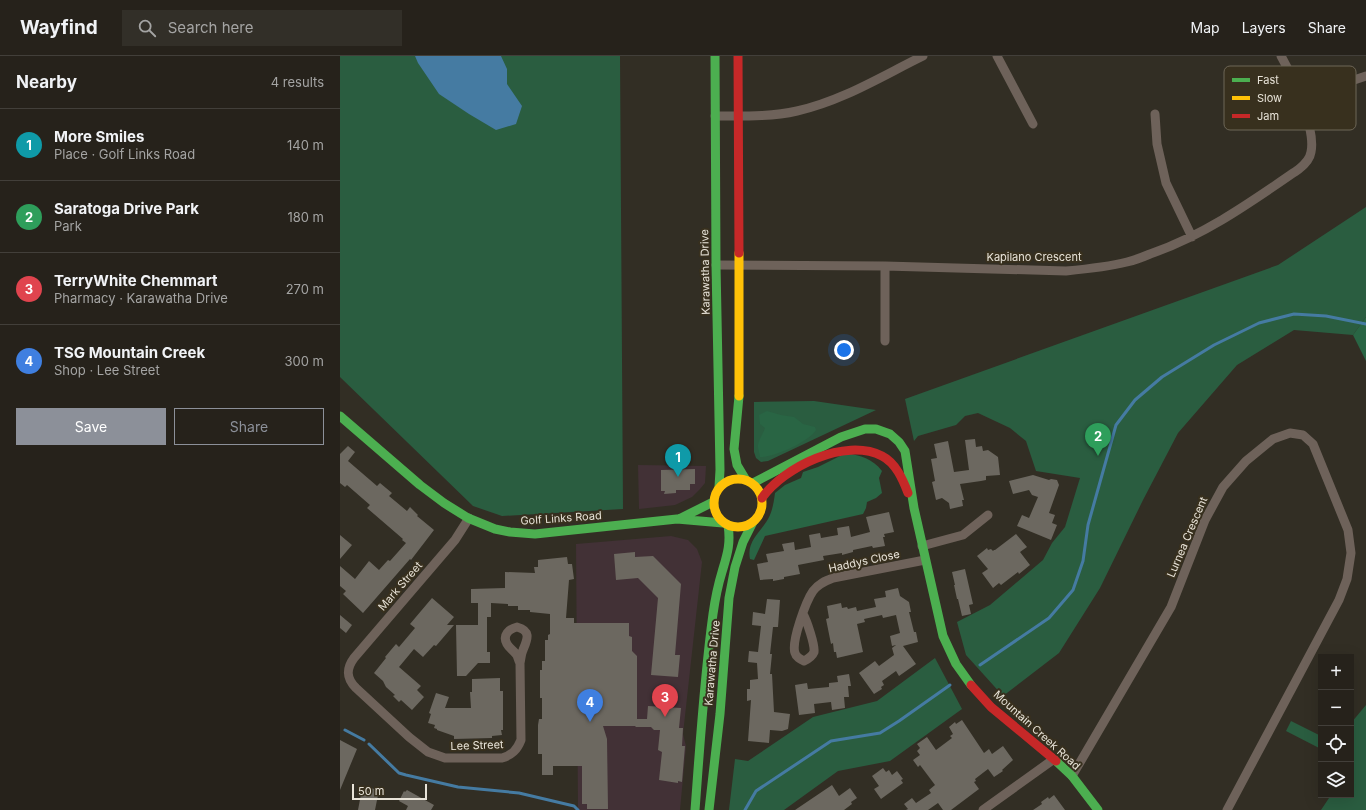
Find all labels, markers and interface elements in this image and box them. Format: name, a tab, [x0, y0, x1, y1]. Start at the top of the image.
search box	[122, 10, 402, 46]
text: Wayfind	[20, 16, 98, 39]
icon: search	[136, 17, 158, 39]
text: Search here	[168, 18, 253, 37]
text: Map	[1191, 19, 1220, 36]
text: Layers	[1242, 19, 1286, 36]
text: Share	[1308, 19, 1346, 36]
legend	[1224, 66, 1356, 130]
text: Nearby	[16, 72, 77, 92]
text: Fast	[1257, 73, 1279, 87]
text: 4 results	[271, 74, 324, 90]
text: Slow	[1257, 91, 1282, 105]
text: Jam	[1257, 109, 1279, 123]
text: More Smiles	[54, 127, 144, 146]
text: 1	[26, 137, 32, 153]
text: 140 m	[287, 137, 324, 153]
text: Place · Golf Links Road	[54, 146, 195, 162]
text: Saratoga Drive Park	[54, 199, 199, 218]
text: 2	[25, 209, 33, 225]
text: 180 m	[287, 209, 324, 225]
text: Park	[54, 218, 82, 234]
street label: Karawatha Drive	[697, 229, 713, 315]
street label: Kapilano Crescent	[986, 250, 1082, 264]
text: TerryWhite Chemmart	[54, 271, 218, 290]
text: 3	[25, 281, 33, 297]
text: 270 m	[286, 281, 324, 297]
text: Pharmacy · Karawatha Drive	[54, 290, 228, 306]
your location	[834, 340, 854, 360]
text: TSG Mountain Creek	[54, 343, 205, 362]
text: 4	[25, 353, 33, 369]
text: 300 m	[285, 353, 324, 369]
text: Shop · Lee Street	[54, 362, 160, 378]
button: Save	[16, 408, 166, 445]
button: Share	[174, 408, 324, 445]
pin: 2	[1085, 423, 1111, 456]
pin: 1	[665, 444, 691, 477]
street label: Lurnea Crescent	[1164, 494, 1210, 579]
street label: Golf Links Road	[520, 508, 602, 528]
street label: Haddys Close	[827, 547, 901, 575]
street label: Mark Street	[375, 558, 425, 613]
street label: Karawatha Drive	[701, 620, 723, 706]
map controls	[1318, 654, 1354, 798]
button: +	[1318, 654, 1354, 690]
pin: 3	[652, 684, 678, 717]
street label: Mountain Creek Road	[991, 687, 1083, 773]
pin: 4	[577, 689, 603, 722]
button: −	[1318, 690, 1354, 726]
button: locate	[1318, 726, 1354, 762]
street label: Lee Street	[450, 737, 504, 753]
button: layers	[1318, 762, 1354, 798]
scale bar	[352, 782, 427, 801]
text: 50 m	[358, 784, 384, 798]

